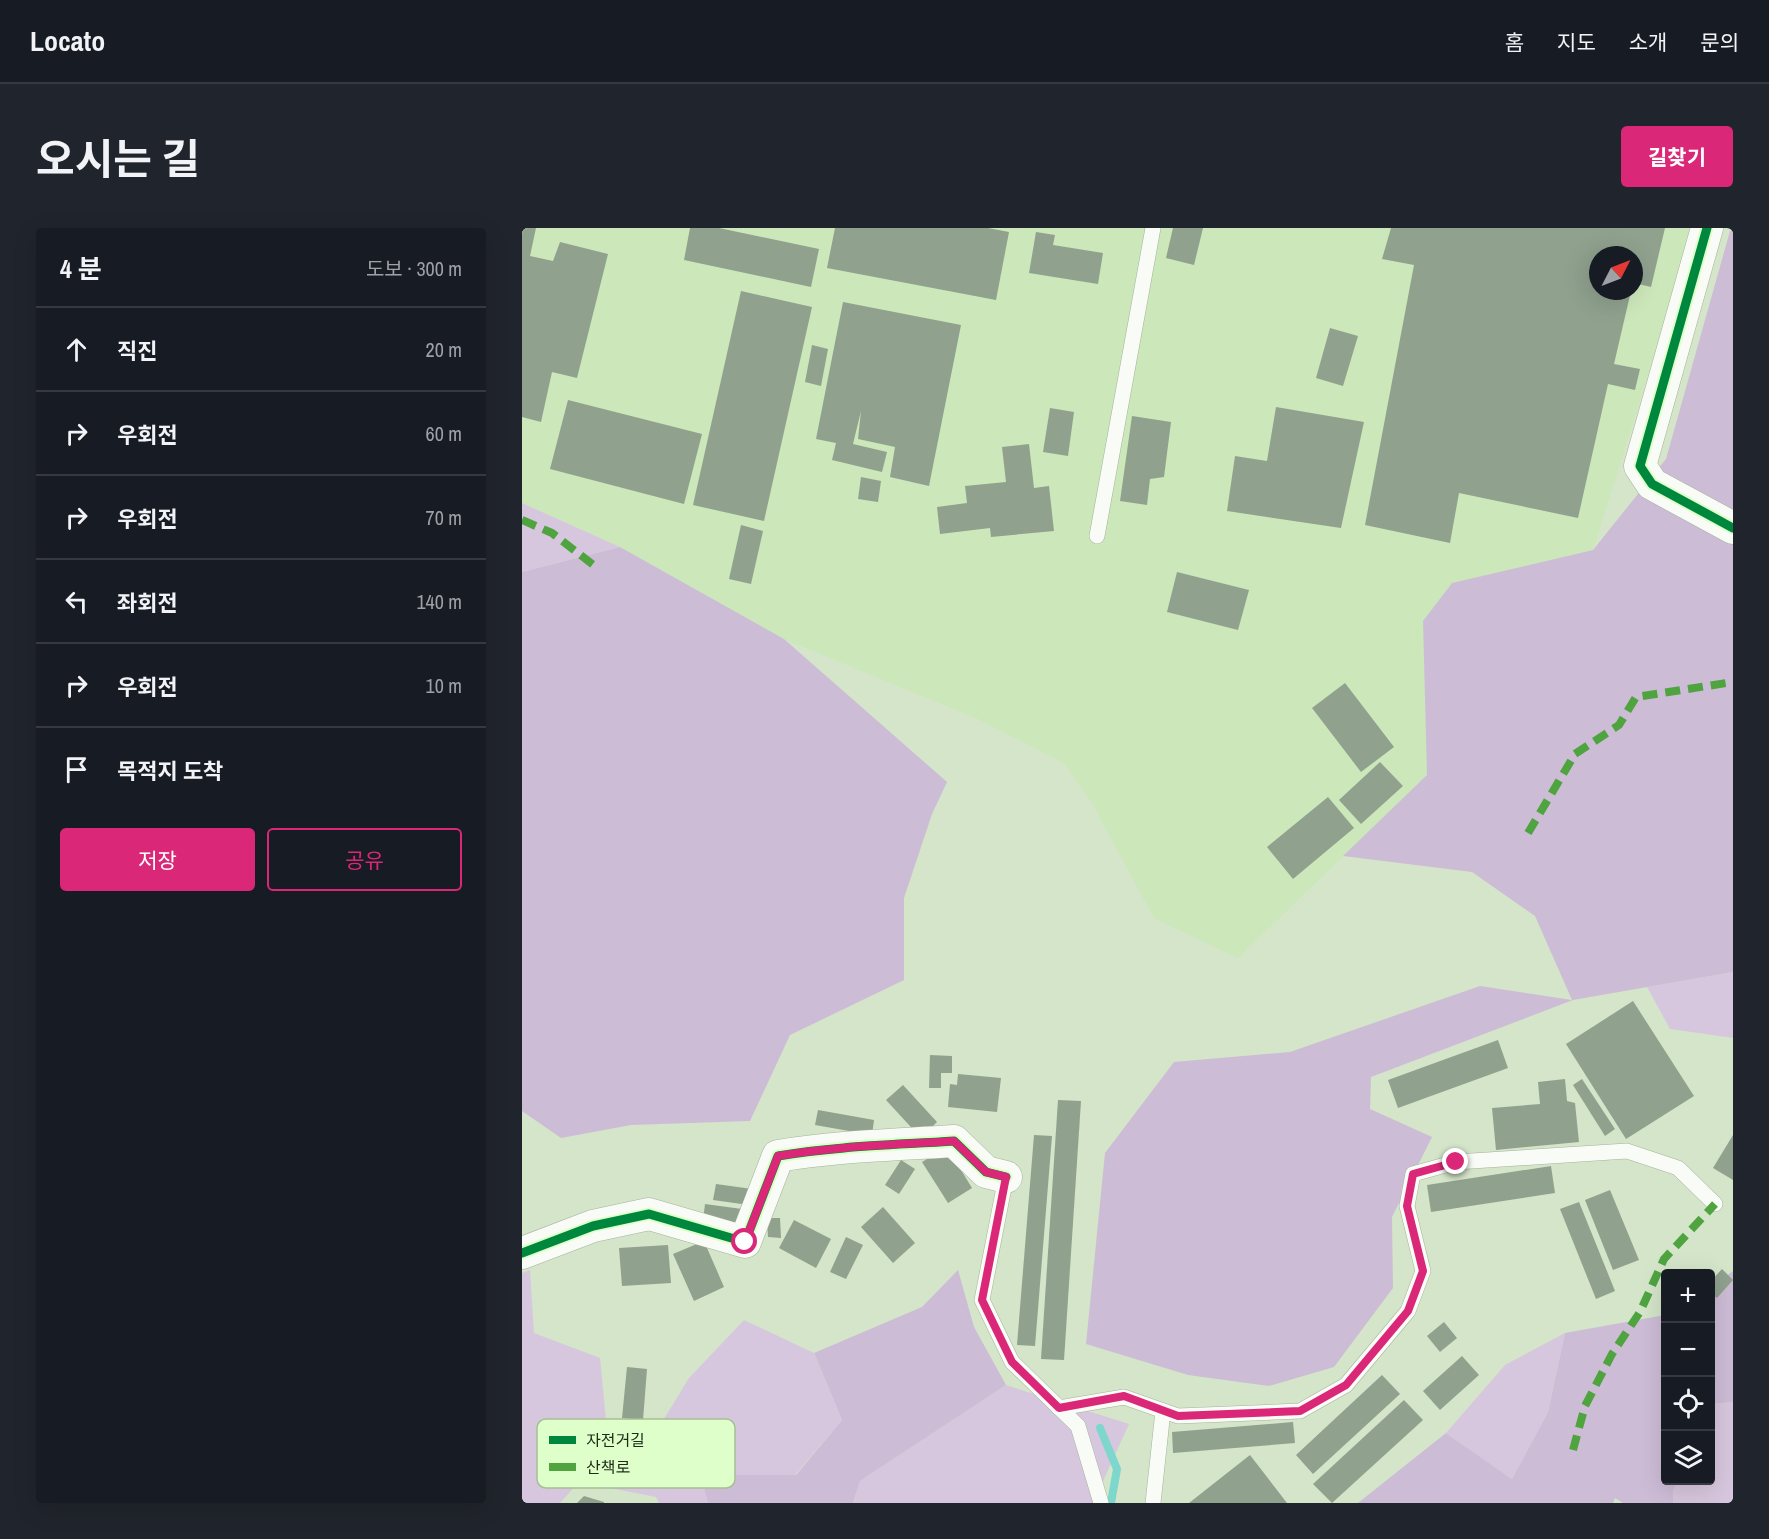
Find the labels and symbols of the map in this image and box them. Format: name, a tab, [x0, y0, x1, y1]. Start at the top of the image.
north arrow	[1589, 246, 1643, 300]
route end	[1442, 1148, 1468, 1174]
route start	[731, 1228, 757, 1254]
legend	[537, 1419, 735, 1488]
text: 자전거길	[586, 1429, 645, 1451]
text: 산책로	[586, 1456, 630, 1478]

